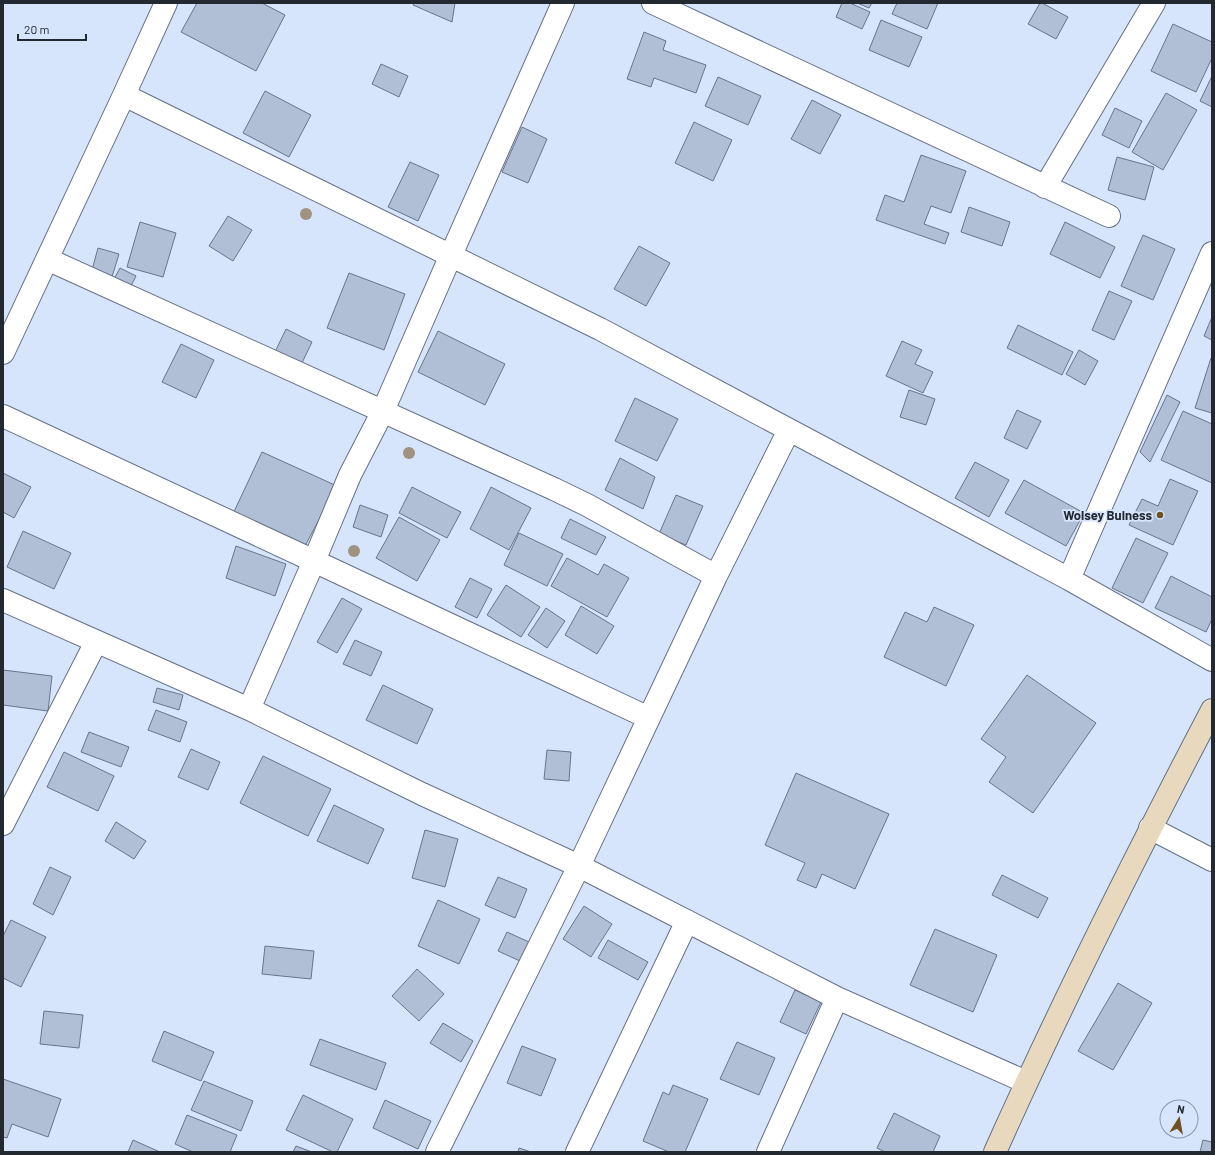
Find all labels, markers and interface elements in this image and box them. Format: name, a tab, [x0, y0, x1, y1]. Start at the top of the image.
scale bar	[18, 16, 86, 42]
text: 20 m	[24, 22, 50, 36]
place label: Wolsey Buiness	[1063, 507, 1152, 523]
marker: Wolsey Buiness	[1155, 510, 1165, 520]
north arrow	[1159, 1099, 1199, 1139]
text: N	[1176, 1102, 1186, 1116]

